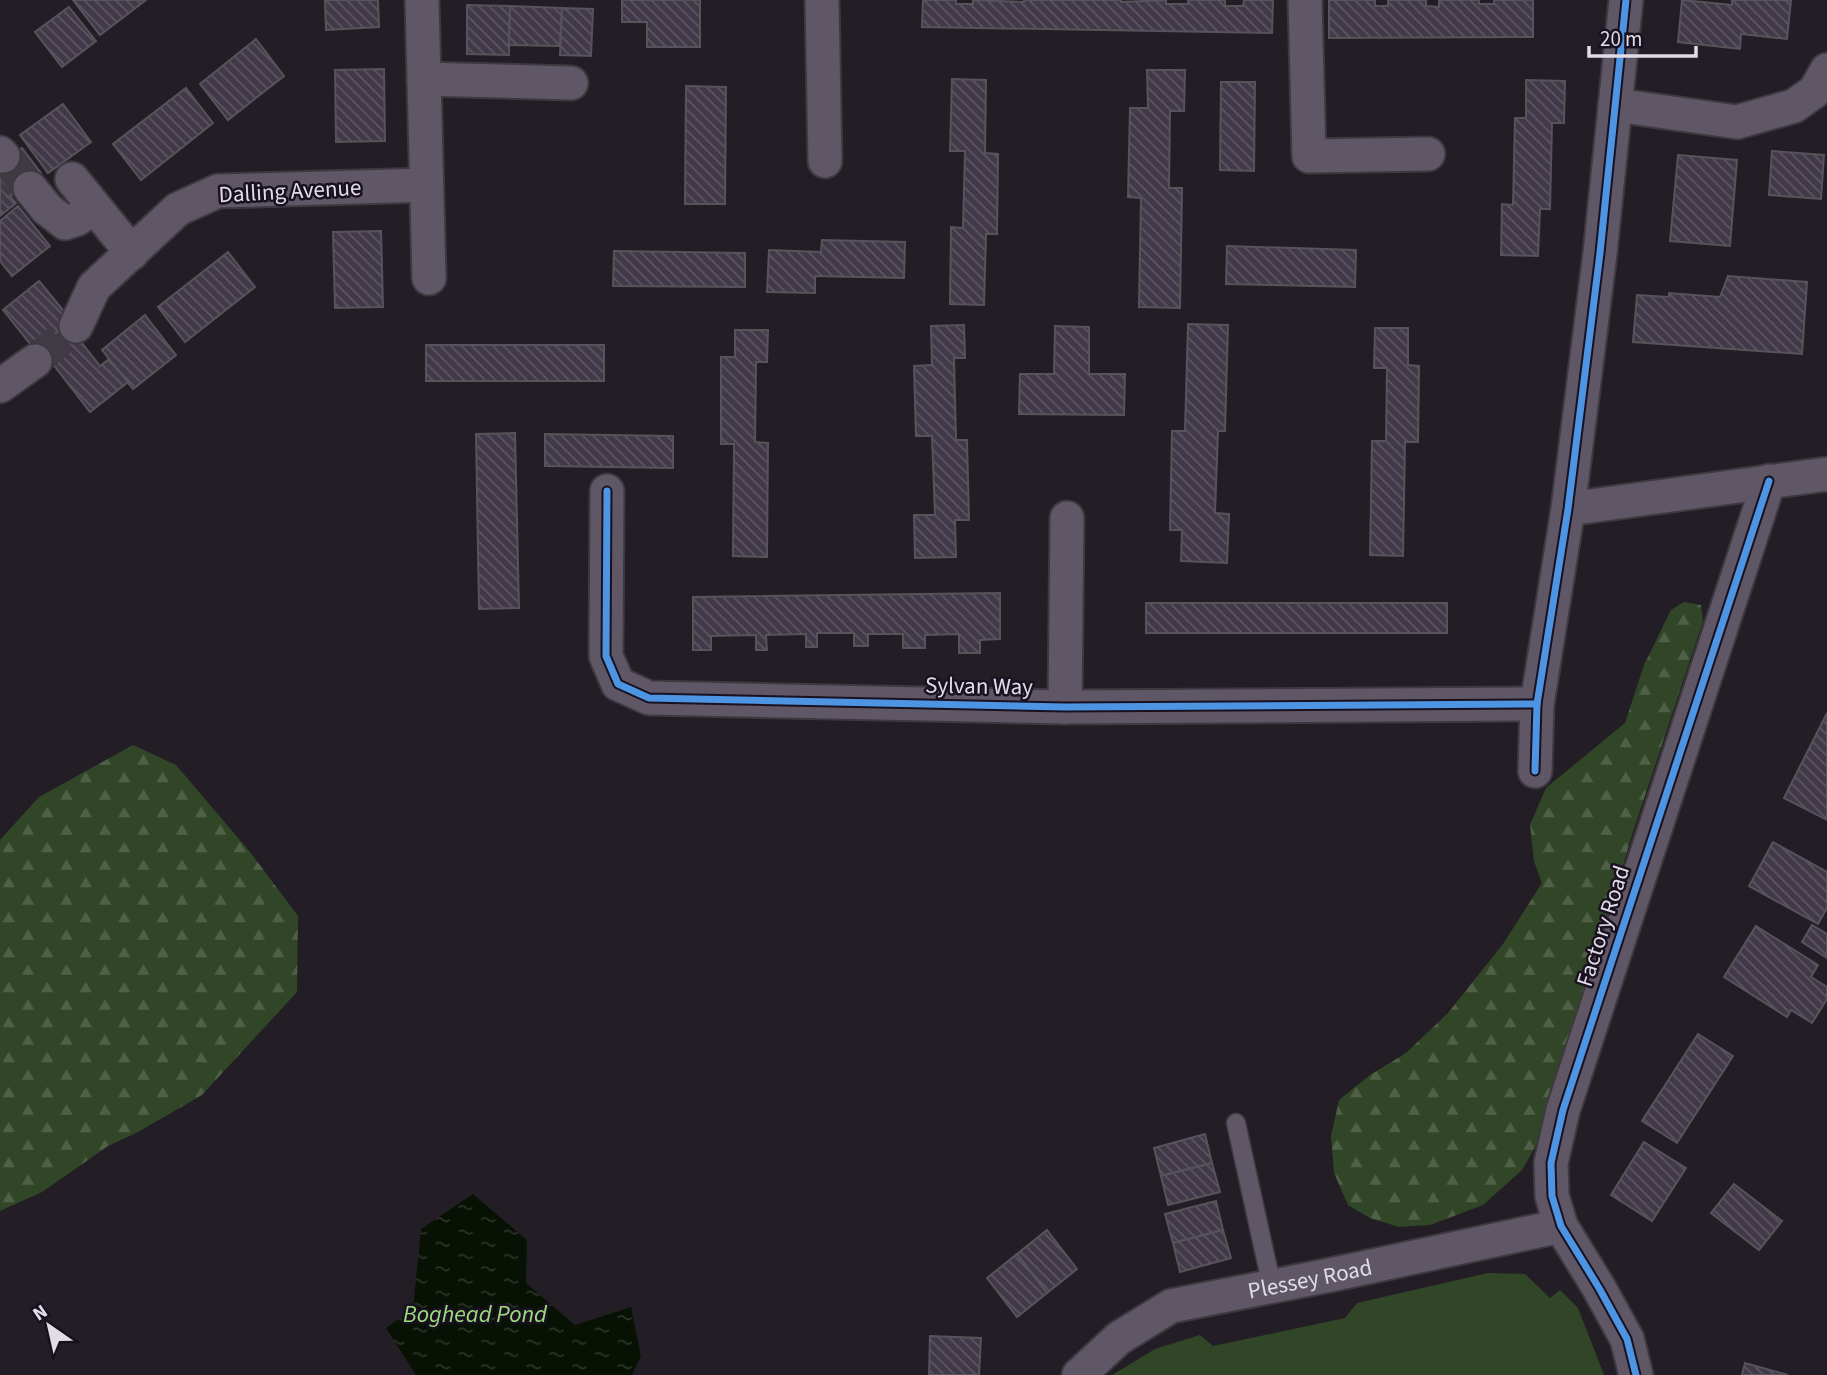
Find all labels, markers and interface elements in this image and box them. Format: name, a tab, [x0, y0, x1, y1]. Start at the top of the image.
scale bar	[1589, 14, 1696, 58]
text: 20 m	[1600, 24, 1642, 54]
street label: Dalling Avenue	[218, 171, 362, 211]
street label: Sylvan Way	[925, 669, 1034, 703]
street label: Factory Road	[1568, 861, 1638, 991]
street label: Plessey Road	[1245, 1250, 1375, 1307]
north arrow	[14, 1291, 84, 1361]
water label: Boghead Pond	[403, 1297, 548, 1332]
text: N	[28, 1298, 53, 1328]

